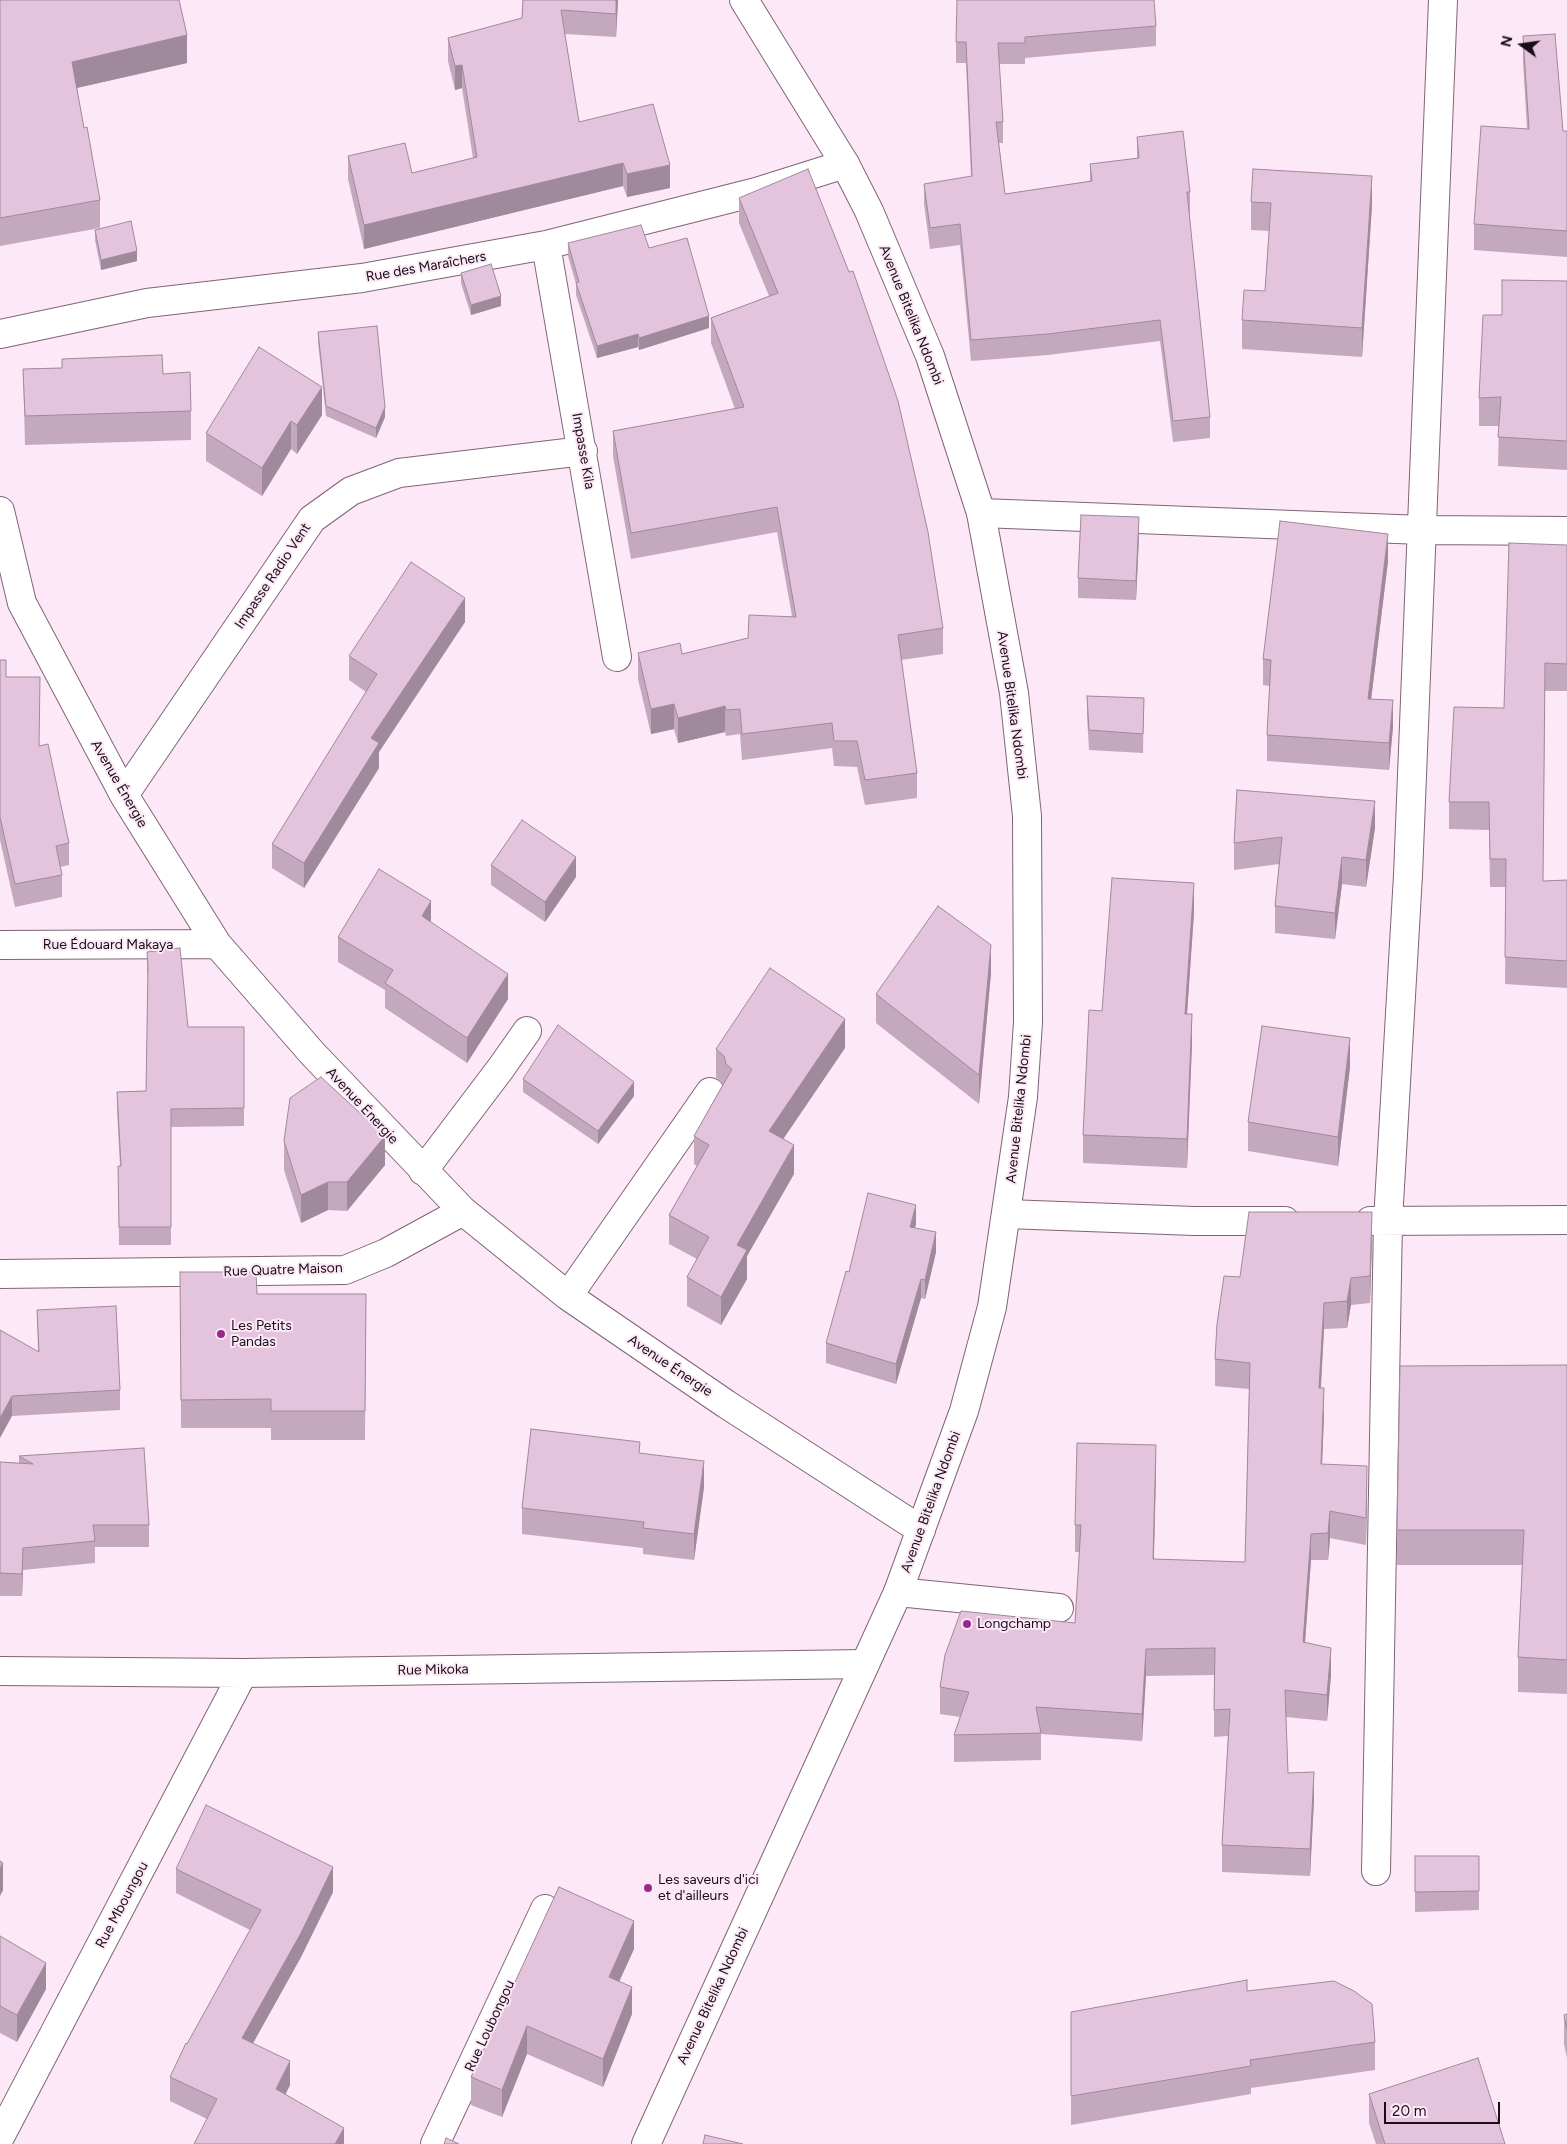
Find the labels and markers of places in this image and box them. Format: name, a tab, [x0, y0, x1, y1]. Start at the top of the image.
place label: Les Petits Pandas	[231, 1318, 292, 1350]
marker: Les Petits Pandas	[215, 1328, 227, 1340]
place label: Longchamp	[977, 1616, 1051, 1632]
marker: Longchamp	[961, 1618, 973, 1630]
place label: Les saveurs d'ici et d'ailleurs	[658, 1872, 759, 1904]
marker: Les saveurs d'ici et d'ailleurs	[642, 1882, 654, 1894]

